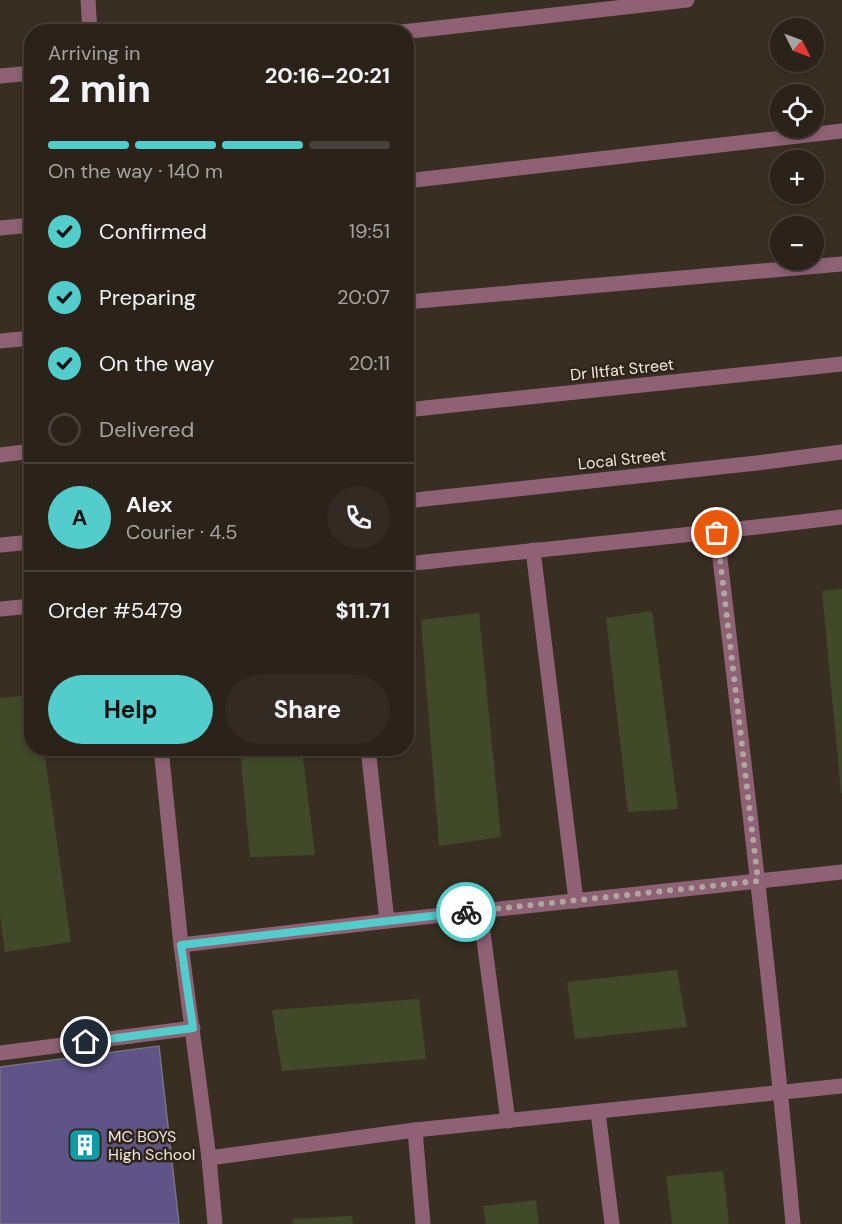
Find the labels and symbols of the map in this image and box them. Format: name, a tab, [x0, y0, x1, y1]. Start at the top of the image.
north arrow	[770, 18, 824, 72]
street label: Dr Iltfat Street	[569, 354, 675, 385]
street label: Local Street	[577, 444, 667, 475]
pin	[691, 507, 742, 558]
courier	[436, 882, 496, 942]
pin	[60, 1016, 111, 1067]
place label: MC BOYS High School	[108, 1126, 195, 1165]
building icon: MC BOYS High School	[67, 1127, 103, 1163]

